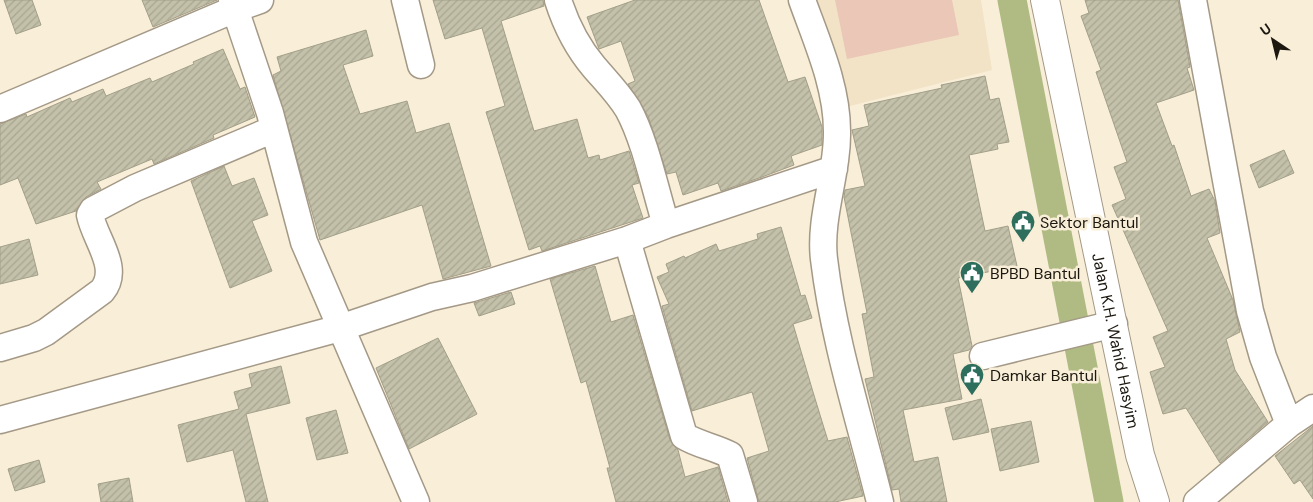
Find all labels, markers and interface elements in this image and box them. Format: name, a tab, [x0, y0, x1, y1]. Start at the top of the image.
north arrow	[1248, 15, 1298, 65]
text: U	[1256, 19, 1275, 39]
public building icon: Sektor Bantul	[1010, 209, 1036, 243]
place label: Sektor Bantul	[1040, 212, 1139, 233]
street label: Jalan K.H. Wahid Hasyim	[1087, 251, 1144, 430]
public building icon: BPBD Bantul	[959, 260, 985, 294]
place label: BPBD Bantul	[990, 263, 1080, 284]
public building icon: Damkar Bantul	[959, 362, 985, 396]
place label: Damkar Bantul	[990, 365, 1097, 386]

